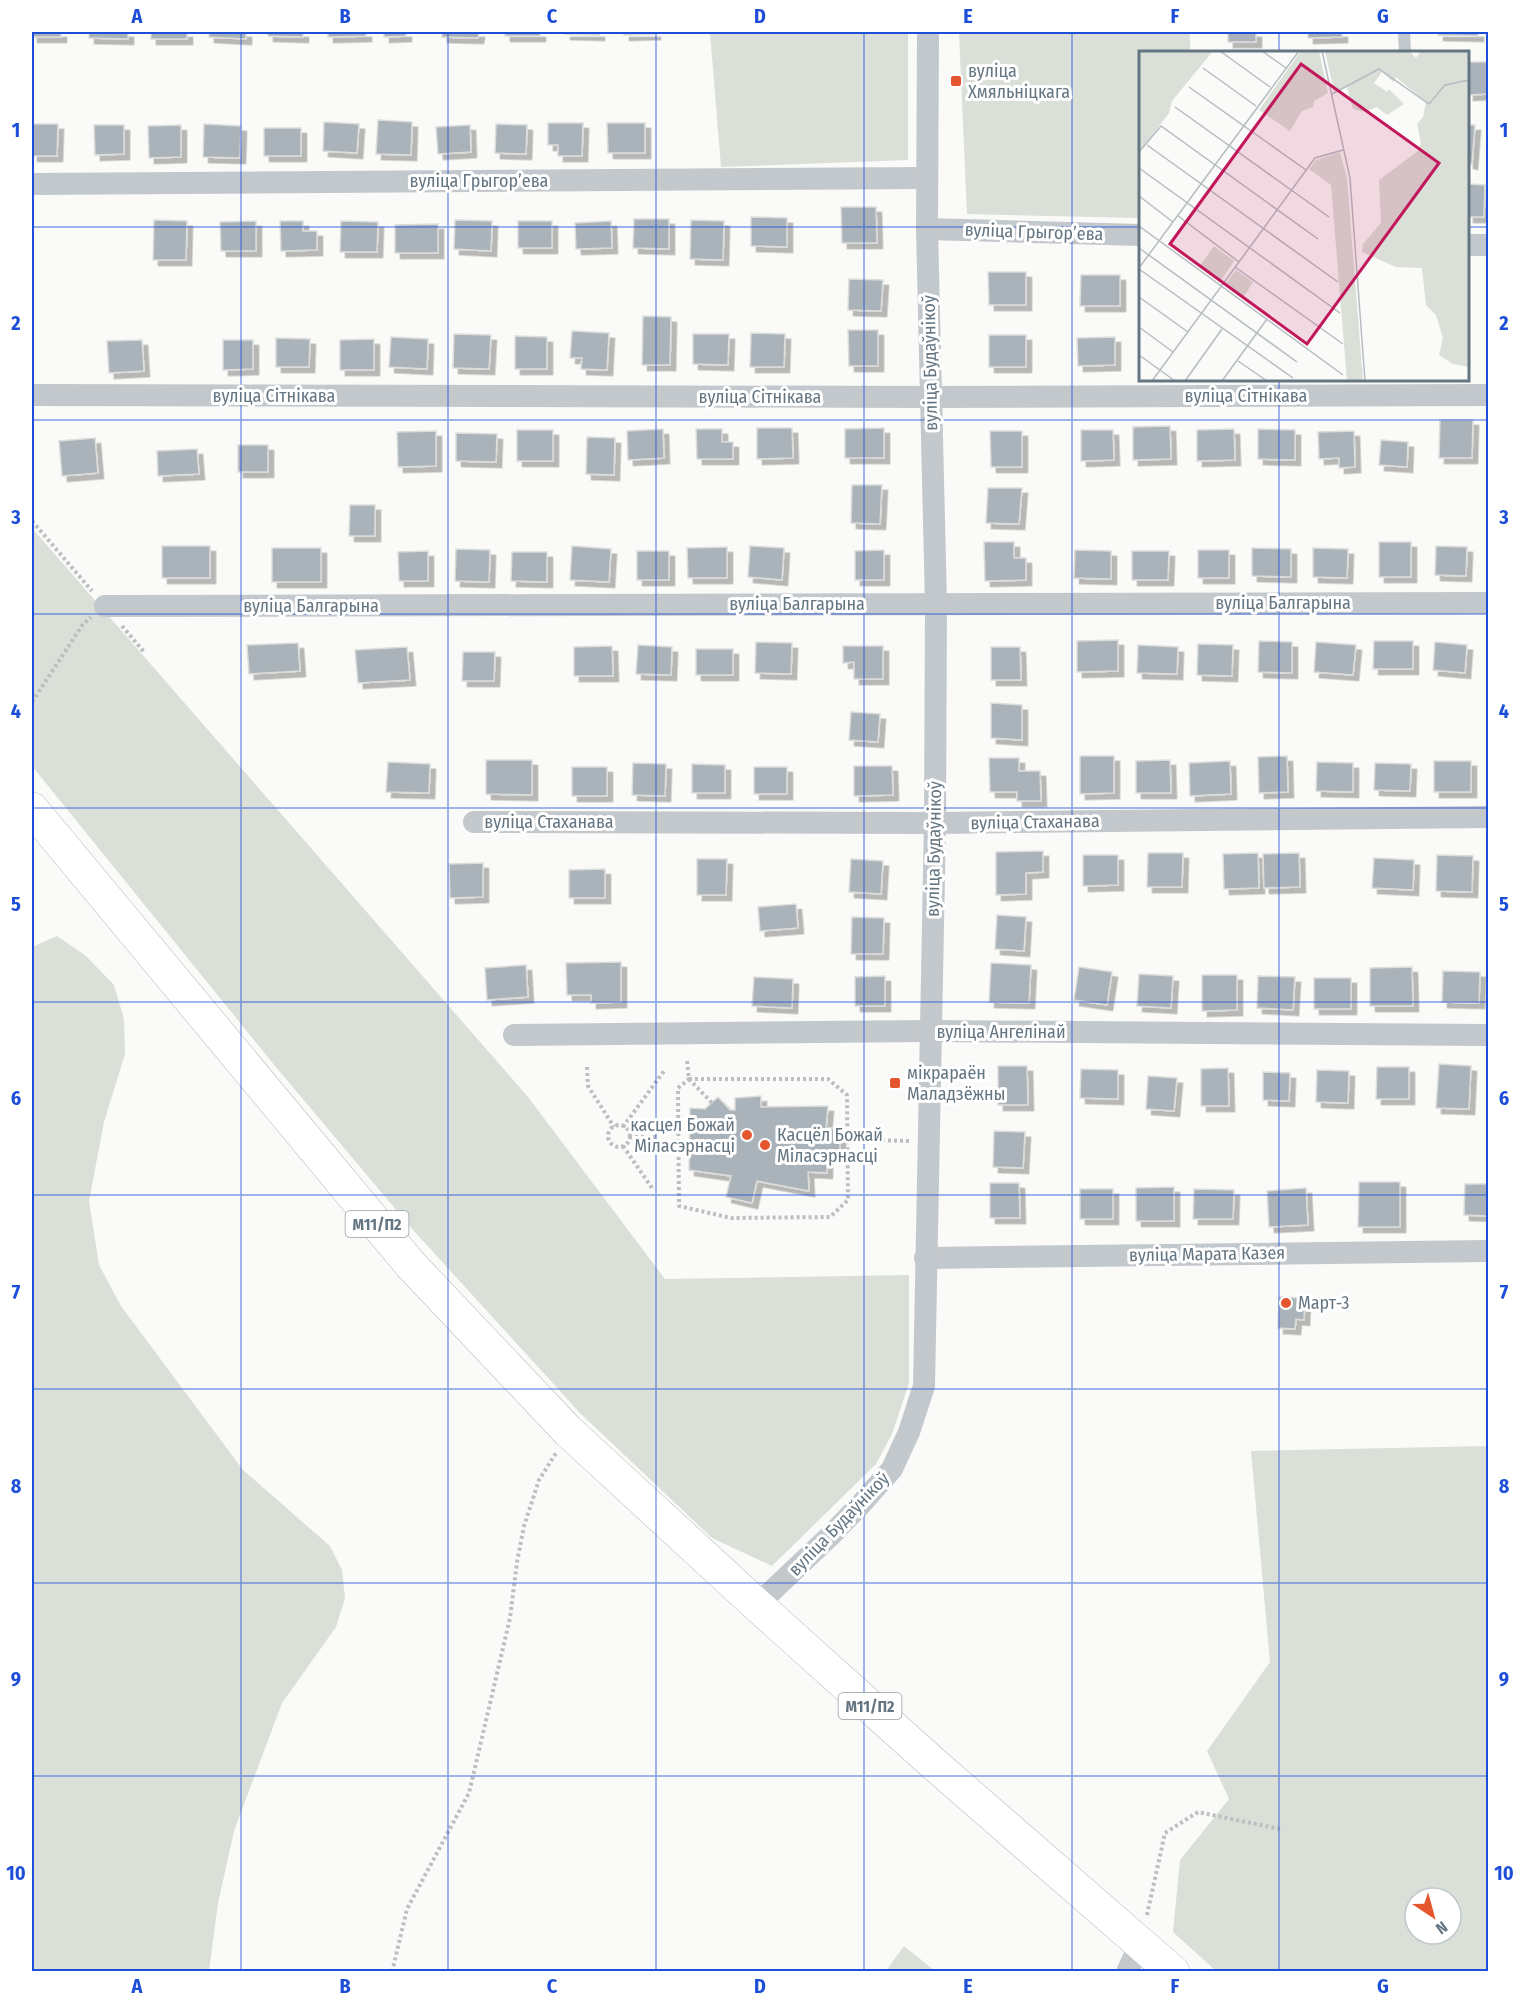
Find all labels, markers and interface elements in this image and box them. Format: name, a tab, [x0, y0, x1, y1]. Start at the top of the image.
text: A	[131, 4, 144, 28]
text: B	[339, 4, 351, 28]
text: C	[547, 4, 558, 28]
text: D	[754, 4, 766, 28]
text: E	[963, 4, 973, 28]
text: F	[1171, 4, 1180, 28]
text: G	[1377, 4, 1389, 28]
inset map	[1139, 51, 1469, 381]
place label: вуліца Хмяльніцкага	[968, 60, 1070, 103]
marker: вуліца Хмяльніцкага	[949, 74, 963, 88]
text: 1	[12, 118, 20, 142]
text: 1	[1500, 118, 1508, 142]
street label: вуліца Грыгорʼева	[410, 170, 549, 192]
street label: вуліца Грыгорʼева	[964, 219, 1104, 245]
street label: вуліца Будаўнікоў	[918, 295, 942, 431]
text: 2	[10, 311, 21, 335]
text: 2	[1498, 311, 1509, 335]
street label: вуліца Сітнікава	[213, 385, 336, 407]
street label: вуліца Сітнікава	[1185, 385, 1308, 407]
street label: вуліца Сітнікава	[699, 386, 822, 408]
text: 3	[10, 505, 21, 529]
text: 3	[1498, 505, 1509, 529]
street label: вуліца Балгарына	[1215, 592, 1351, 614]
street label: вуліца Балгарына	[729, 593, 865, 615]
street label: вуліца Балгарына	[243, 595, 379, 617]
text: 4	[11, 699, 21, 723]
text: 4	[1499, 699, 1509, 723]
street label: вуліца Будаўнікоў	[922, 781, 946, 917]
street label: вуліца Стаханава	[970, 810, 1100, 834]
street label: вуліца Стаханава	[484, 811, 614, 833]
text: 5	[11, 892, 21, 916]
text: 5	[1499, 892, 1509, 916]
street label: вуліца Ангелінай	[936, 1021, 1066, 1043]
place label: мікрараён Маладзёжны	[907, 1062, 1006, 1105]
marker: мікрараён Маладзёжны	[888, 1076, 902, 1090]
text: 6	[11, 1086, 21, 1110]
text: 6	[1499, 1086, 1509, 1110]
place label: касцел Божай Міласэрнасці	[630, 1114, 735, 1157]
place label: Касцёл Божай Міласэрнасці	[777, 1124, 883, 1167]
marker: касцел Божай Міласэрнасці	[740, 1128, 754, 1142]
marker: Касцёл Божай Міласэрнасці	[758, 1138, 772, 1152]
road number: М11/П2	[346, 1211, 409, 1237]
street label: вуліца Марата Казея	[1129, 1242, 1285, 1266]
text: 7	[12, 1280, 21, 1304]
text: 7	[1500, 1280, 1509, 1304]
place label: Март-3	[1298, 1292, 1349, 1314]
marker: Март-3	[1279, 1296, 1293, 1310]
street label: вуліца Будаўнікоў	[784, 1468, 894, 1580]
text: 8	[11, 1474, 22, 1498]
text: 8	[1499, 1474, 1510, 1498]
text: 9	[11, 1667, 21, 1691]
text: 9	[1499, 1667, 1509, 1691]
road number: М11/П2	[838, 1693, 902, 1719]
text: 10	[6, 1861, 26, 1885]
text: 10	[1494, 1861, 1514, 1885]
north arrow	[1403, 1886, 1463, 1946]
text: N	[1432, 1917, 1451, 1938]
text: A	[131, 1974, 144, 1998]
text: B	[339, 1974, 351, 1998]
text: C	[547, 1974, 558, 1998]
text: D	[754, 1974, 766, 1998]
text: E	[963, 1974, 973, 1998]
text: F	[1171, 1974, 1180, 1998]
text: G	[1377, 1974, 1389, 1998]

